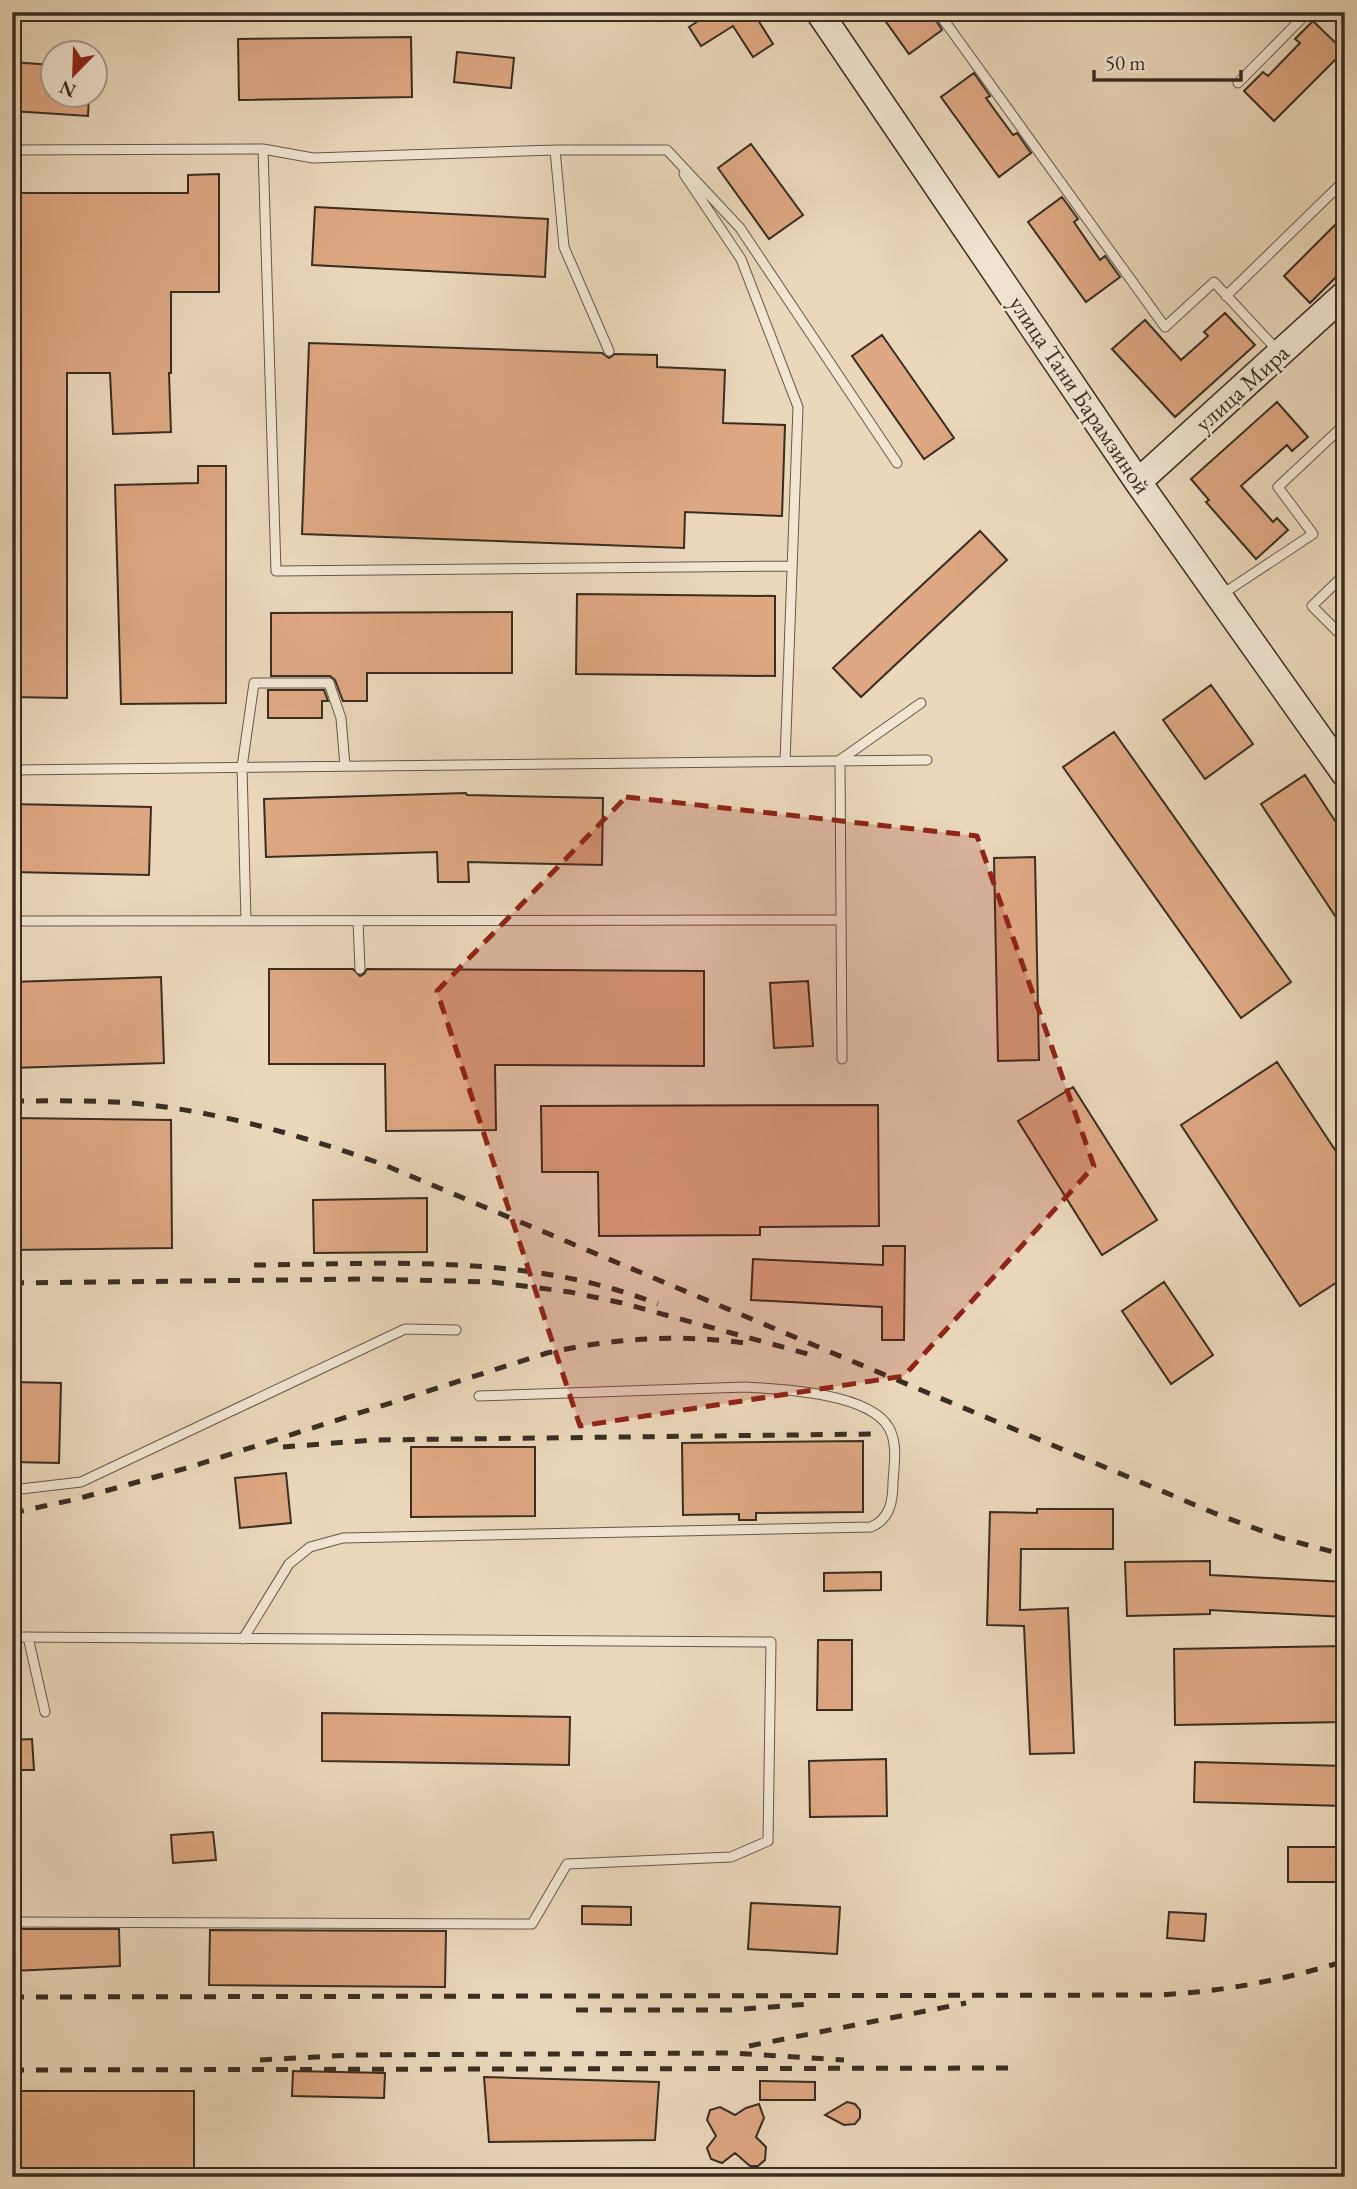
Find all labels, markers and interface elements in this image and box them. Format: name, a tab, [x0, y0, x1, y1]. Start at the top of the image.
north arrow	[38, 38, 108, 108]
scale bar	[1094, 38, 1242, 82]
text: 50 m	[1105, 49, 1146, 76]
text: N	[55, 74, 80, 104]
street label: улица Тани Барамзиной	[1002, 289, 1159, 500]
street label: улица Мира	[1188, 337, 1296, 438]

